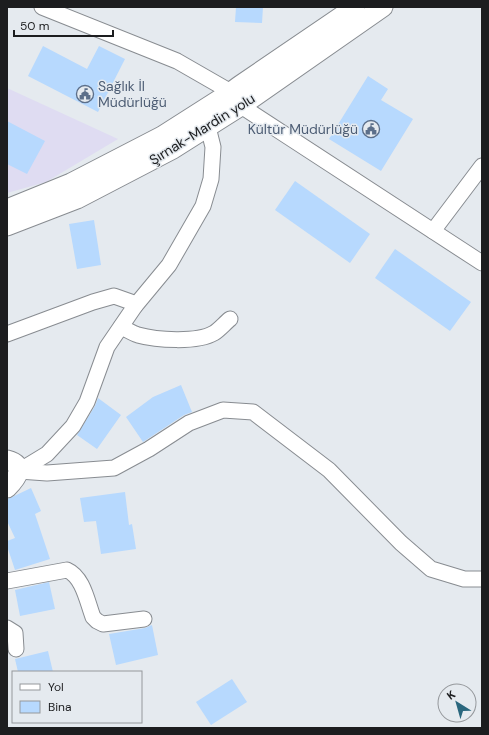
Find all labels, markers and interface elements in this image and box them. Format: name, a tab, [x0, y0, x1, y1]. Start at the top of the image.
scale bar	[14, 12, 113, 38]
text: 50 m	[20, 18, 49, 34]
place label: Sağlık İl Müdürlüğü	[98, 77, 167, 111]
public building icon: Sağlık İl Müdürlüğü	[75, 84, 95, 104]
street label: Şırnak-Mardin yolu	[146, 89, 258, 169]
public building icon: Kültür Müdürlüğü	[361, 119, 381, 139]
place label: Kültür Müdürlüğü	[248, 120, 358, 138]
legend	[12, 671, 142, 723]
text: Yol	[48, 679, 64, 695]
north arrow	[437, 683, 477, 723]
text: K	[444, 687, 458, 703]
text: Bina	[48, 699, 72, 715]

